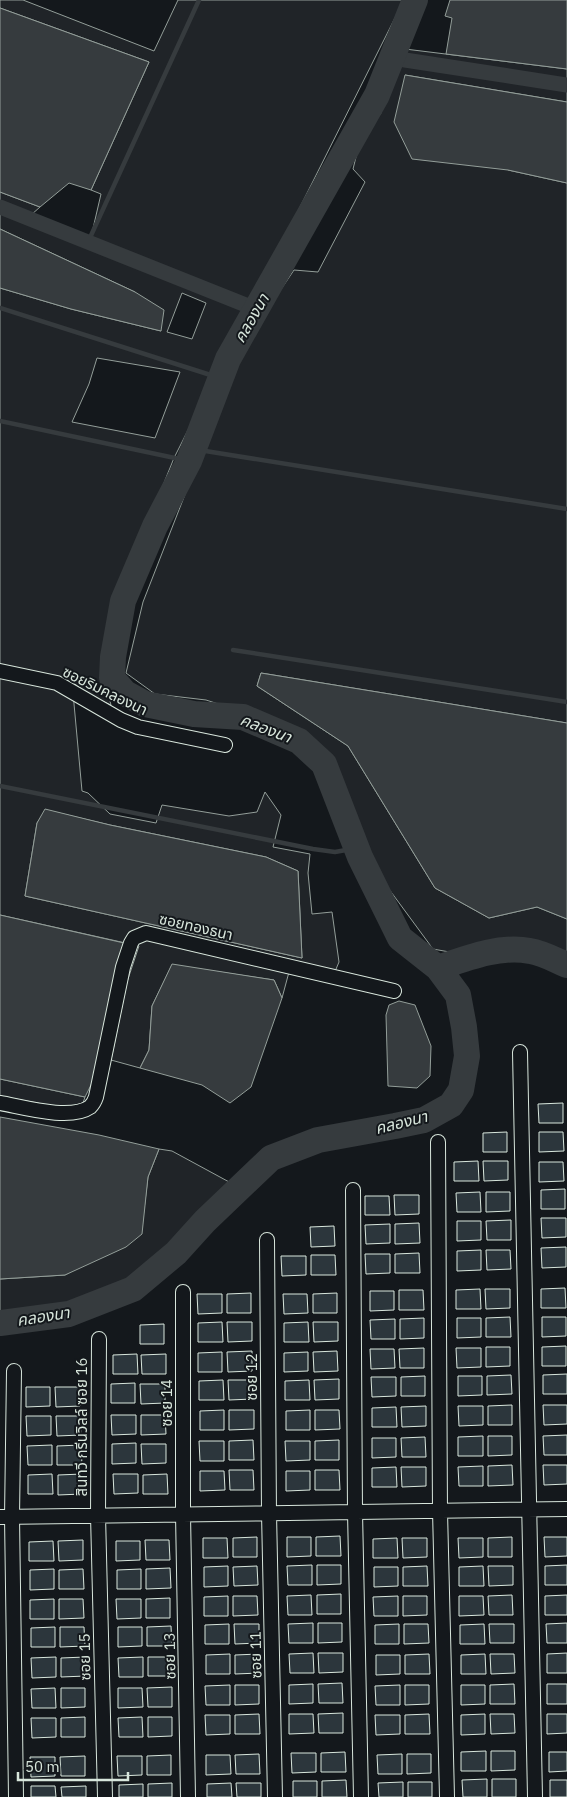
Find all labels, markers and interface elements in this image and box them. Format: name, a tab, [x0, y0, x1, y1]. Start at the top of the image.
water label: คลองนา	[229, 289, 274, 346]
street label: ซอยริมคลองนา	[60, 662, 151, 719]
water label: คลองนา	[238, 709, 296, 747]
street label: ซอยทองธนา	[157, 909, 235, 944]
water label: คลองนา	[373, 1106, 431, 1138]
water label: คลองนา	[15, 1302, 72, 1330]
street label: ซอย 12	[242, 1353, 261, 1401]
street label: สินทวี กรีนวิลล์ ซอย 16	[72, 1358, 91, 1496]
street label: ซอย 14	[157, 1379, 176, 1427]
street label: ซอย 11	[246, 1631, 265, 1679]
street label: ซอย 13	[160, 1632, 179, 1680]
street label: ซอย 15	[75, 1633, 94, 1681]
scale bar	[18, 1750, 128, 1782]
text: 50 m	[25, 1757, 60, 1776]

